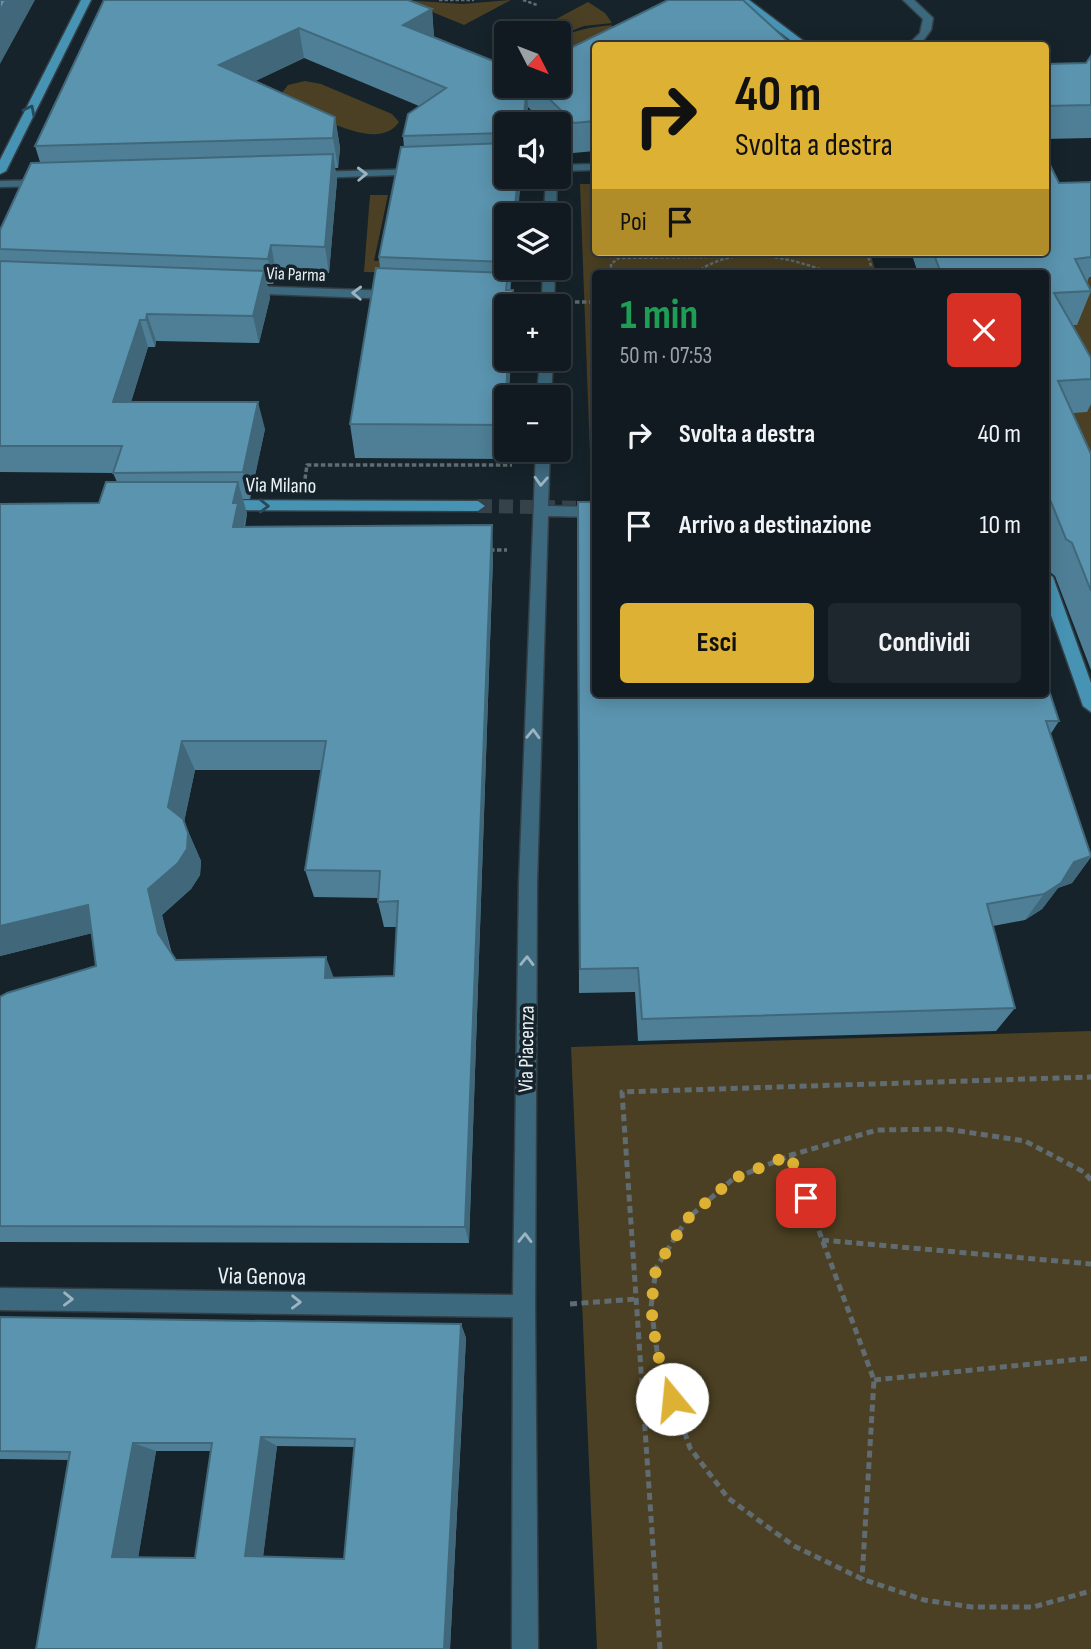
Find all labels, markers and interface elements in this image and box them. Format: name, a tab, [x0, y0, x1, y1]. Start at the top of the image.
north arrow	[494, 21, 570, 98]
map controls	[494, 21, 571, 462]
text: 40 m	[735, 66, 821, 125]
icon: right	[620, 70, 711, 161]
one-way arrow	[22, 105, 36, 117]
button: sound	[494, 112, 571, 189]
text: Svolta a destra	[735, 126, 893, 165]
one-way arrow	[357, 166, 368, 181]
button: layers	[494, 203, 571, 280]
icon: arrive	[661, 203, 699, 241]
text: Poi	[620, 207, 647, 238]
street label: Via Parma	[266, 263, 326, 286]
one-way arrow	[352, 286, 363, 301]
text: 1 min	[620, 290, 698, 341]
button: close	[947, 293, 1021, 367]
button: +	[494, 294, 571, 371]
text: 50 m · 07:53	[620, 342, 712, 370]
button: −	[494, 385, 571, 462]
icon: right	[620, 416, 658, 454]
text: Svolta a destra	[679, 419, 815, 450]
text: 40 m	[978, 419, 1021, 450]
street label: Via Milano	[245, 472, 317, 499]
one-way arrow	[534, 475, 549, 486]
one-way arrow	[259, 498, 270, 514]
icon: arrive	[620, 507, 658, 545]
text: Arrivo a destinazione	[679, 510, 872, 541]
text: 10 m	[979, 510, 1021, 541]
button: Esci	[620, 603, 814, 683]
button: Condividi	[828, 603, 1021, 683]
one-way arrow	[525, 728, 540, 739]
one-way arrow	[519, 955, 535, 966]
street label: Via Piacenza	[513, 1005, 540, 1093]
pin	[776, 1168, 836, 1228]
icon: arrive	[787, 1179, 825, 1217]
one-way arrow	[517, 1232, 533, 1242]
street label: Via Genova	[218, 1261, 306, 1292]
one-way arrow	[63, 1292, 74, 1307]
one-way arrow	[290, 1295, 301, 1310]
position arrow	[635, 1362, 709, 1436]

